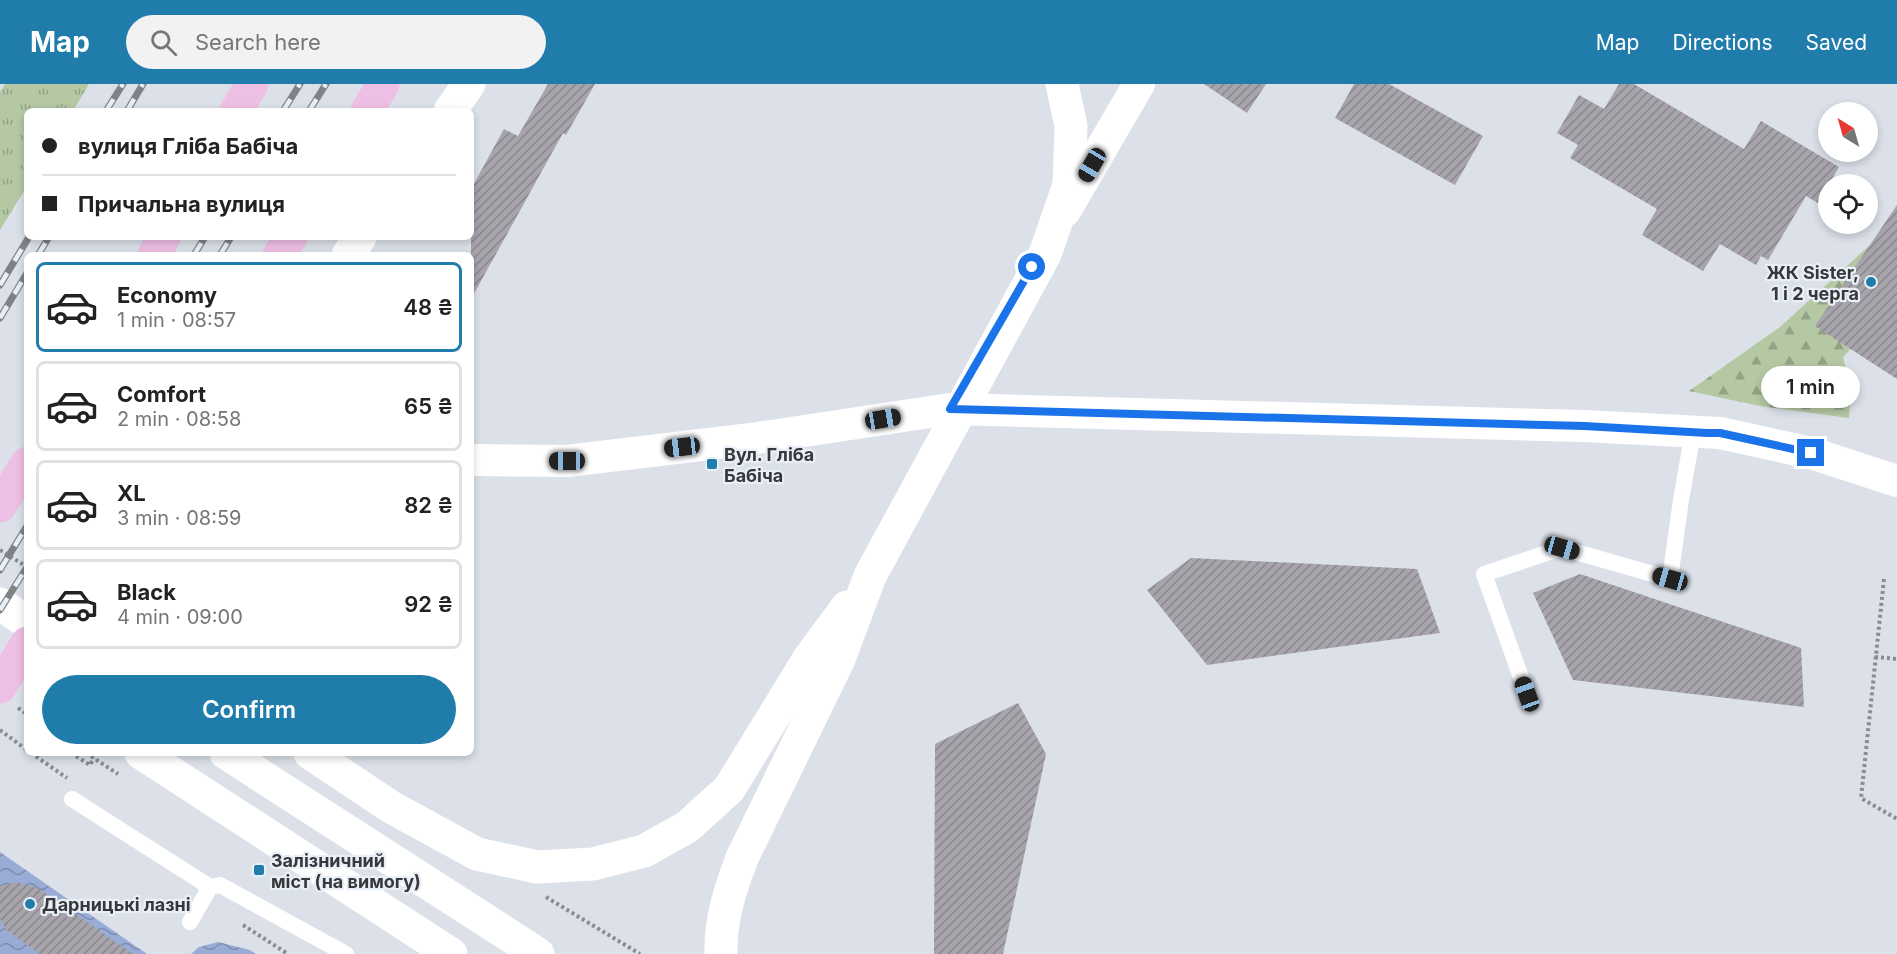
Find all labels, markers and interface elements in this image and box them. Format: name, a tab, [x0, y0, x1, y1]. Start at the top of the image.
search box	[126, 15, 546, 69]
text: Map	[30, 25, 90, 59]
icon: search	[147, 26, 180, 59]
text: Search here	[195, 29, 321, 55]
text: Map	[1596, 30, 1639, 55]
text: Directions	[1672, 30, 1773, 55]
text: Saved	[1806, 30, 1867, 55]
north arrow	[1818, 102, 1878, 162]
map controls	[1818, 102, 1878, 234]
text: вулиця Гліба Бабіча	[78, 133, 298, 159]
car	[1075, 145, 1109, 185]
button: locate	[1818, 174, 1878, 234]
text: Причальна вулиця	[78, 191, 285, 217]
route start	[1018, 253, 1045, 280]
place label: ЖК Sister, 1 і 2 черга	[1766, 262, 1859, 304]
marker: ЖК Sister, 1 і 2 черга	[1864, 275, 1878, 289]
icon: car	[45, 280, 99, 334]
text: Economy	[117, 282, 217, 308]
text: 48 ₴	[403, 294, 453, 320]
text: 1 min · 08:57	[117, 308, 236, 332]
callout: 1 min	[1762, 366, 1860, 408]
text: 1 min	[1786, 375, 1835, 399]
icon: car	[45, 379, 99, 433]
text: Comfort	[117, 381, 206, 407]
text: 65 ₴	[404, 393, 453, 419]
text: 2 min · 08:58	[117, 407, 241, 431]
car	[864, 407, 902, 431]
car	[663, 436, 701, 458]
route end	[1797, 439, 1824, 466]
place label: Вул. Гліба Бабіча	[724, 444, 814, 486]
car	[549, 452, 585, 470]
marker: Вул. Гліба Бабіча	[705, 457, 719, 471]
icon: car	[45, 478, 99, 532]
text: XL	[117, 480, 146, 506]
text: 82 ₴	[404, 492, 453, 518]
text: 3 min · 08:59	[117, 506, 241, 530]
car	[1542, 534, 1582, 562]
car	[1650, 565, 1690, 593]
icon: car	[45, 577, 99, 631]
text: Black	[117, 579, 176, 605]
text: 92 ₴	[404, 591, 453, 617]
text: 4 min · 09:00	[117, 605, 243, 629]
car	[1512, 674, 1542, 714]
button: Confirm	[42, 675, 456, 744]
place label: Залізничний міст (на вимогу)	[271, 850, 421, 892]
marker: Залізничний міст (на вимогу)	[252, 863, 266, 877]
place label: Дарницькі лазні	[42, 894, 191, 915]
marker: Дарницькі лазні	[23, 897, 37, 911]

